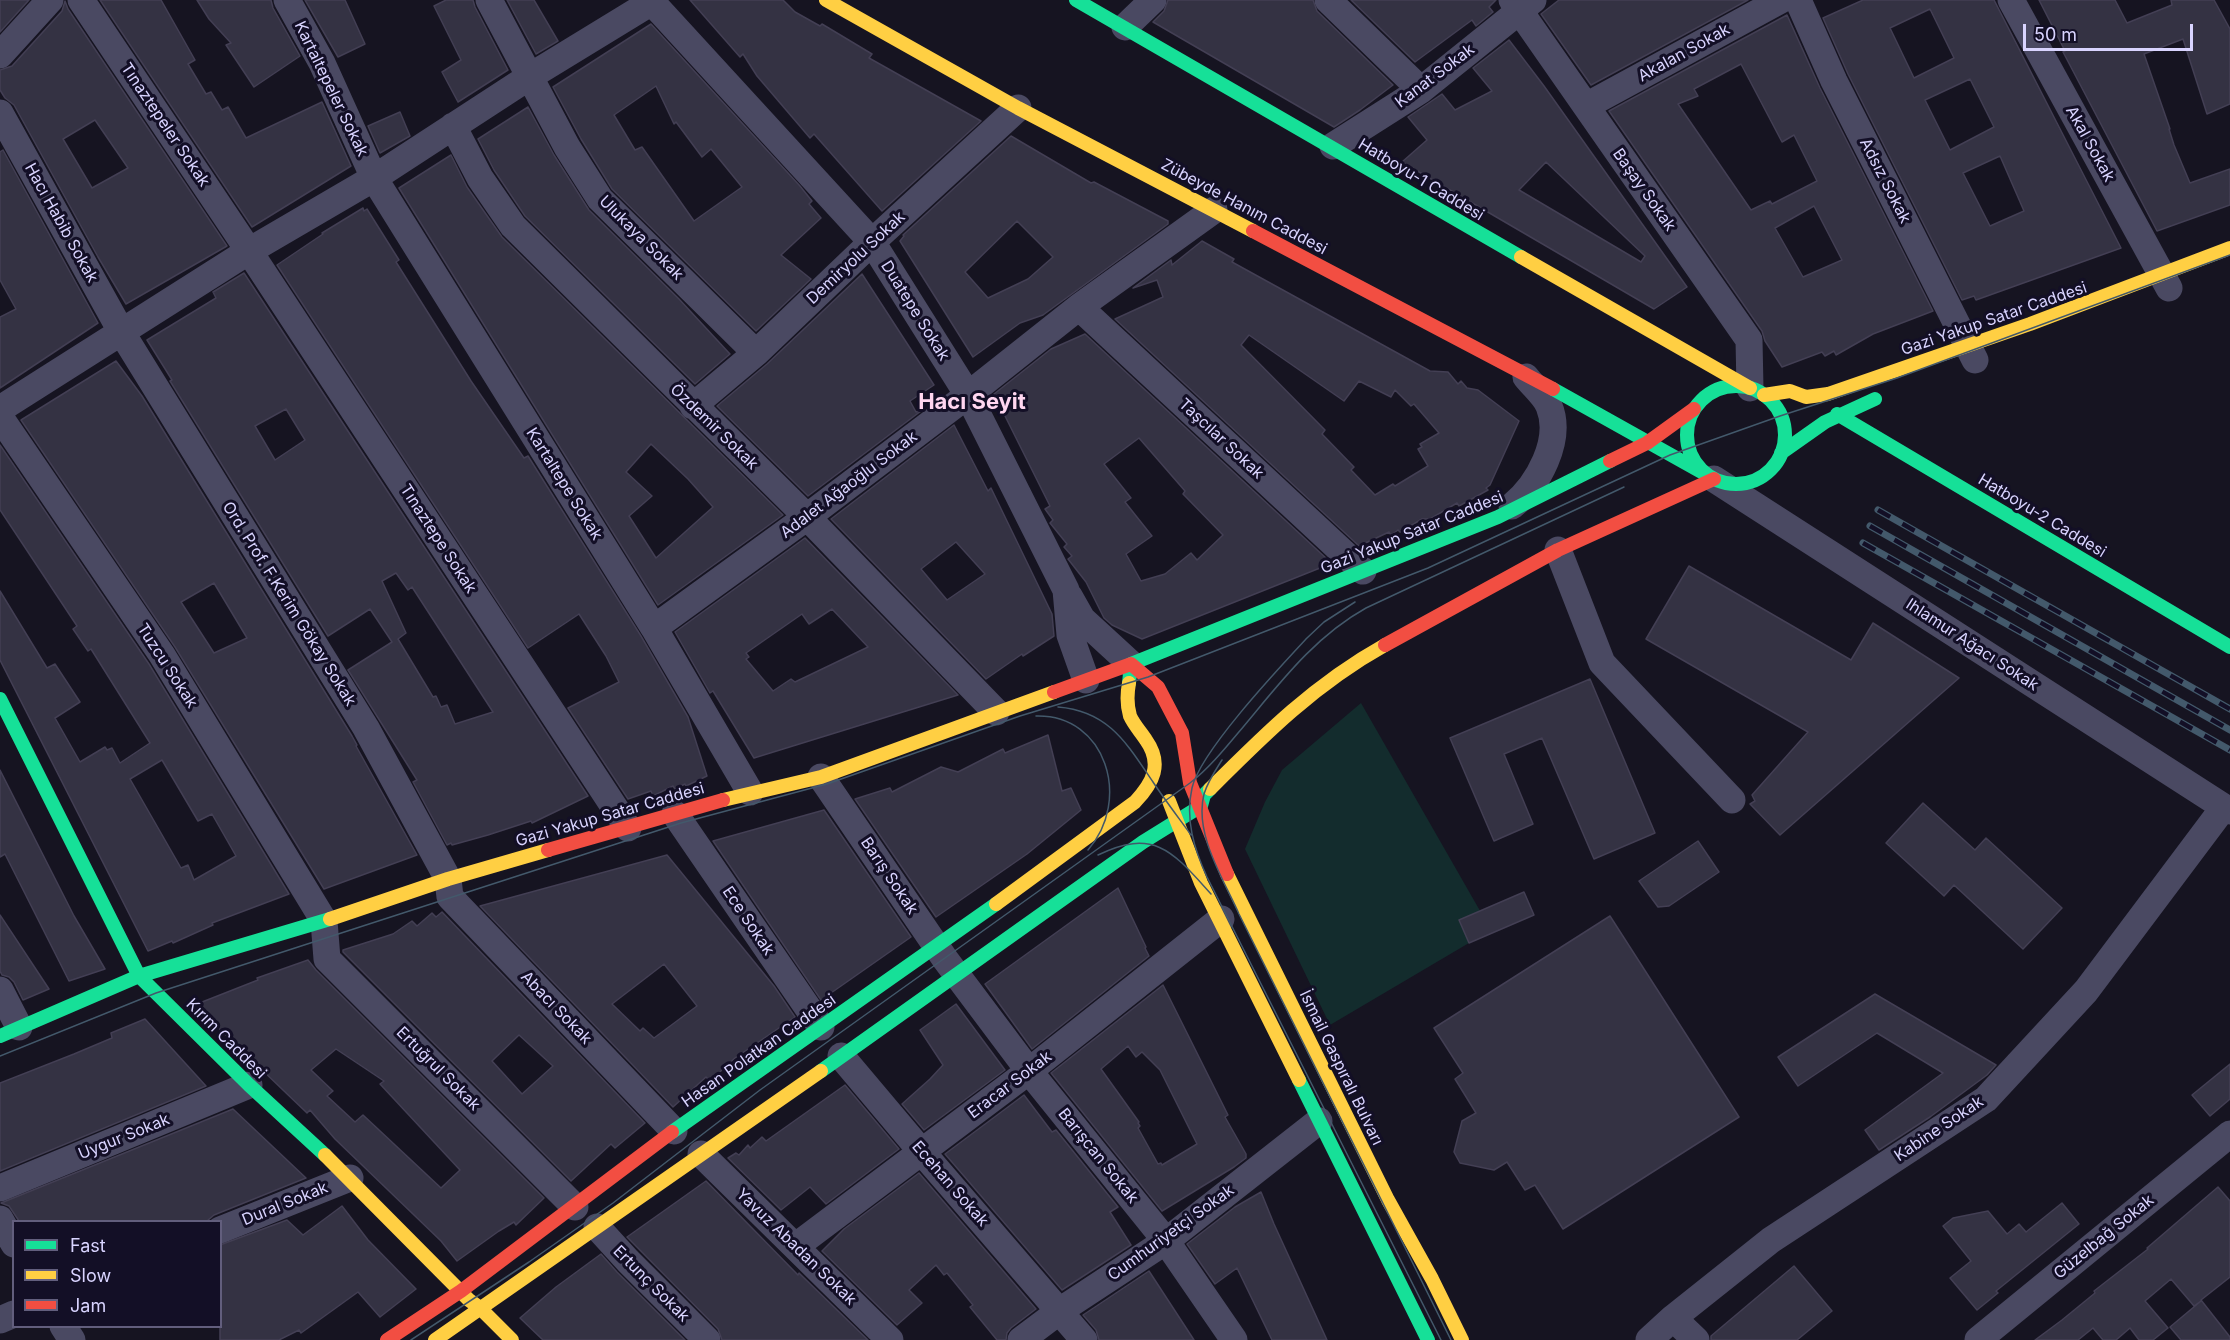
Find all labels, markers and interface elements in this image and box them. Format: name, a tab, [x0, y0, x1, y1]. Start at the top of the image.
scale bar	[2026, 12, 2196, 50]
street label: Kartaltepeler Sokak	[290, 18, 372, 160]
street label: Akalan Sokak	[1635, 20, 1733, 86]
text: 50 m	[2034, 24, 2077, 45]
street label: Kanat Sokak	[1392, 40, 1478, 112]
street label: Tınaztepeler Sokak	[116, 59, 214, 191]
street label: Akal Sokak	[2061, 103, 2119, 185]
street label: Hatboyu-1 Caddesi	[1355, 135, 1487, 225]
street label: Adsız Sokak	[1855, 135, 1915, 227]
street label: Başay Sokak	[1608, 145, 1680, 235]
street label: Zübeyde Hanım Caddesi	[1158, 155, 1330, 259]
street label: Hacı Habib Sokak	[20, 160, 102, 286]
street label: Ulukaya Sokak	[595, 192, 687, 284]
street label: Demiryolu Sokak	[803, 207, 909, 309]
street label: Duatepe Sokak	[877, 257, 953, 365]
street label: Gazi Yakup Satar Caddesi	[1899, 278, 2089, 360]
street label: Özdemir Sokak	[666, 380, 762, 474]
district label: Hacı Seyit	[918, 389, 1026, 415]
street label: Taşcılar Sokak	[1174, 395, 1268, 483]
street label: Kartaltepe Sokak	[522, 424, 606, 544]
street label: Adalet Ağaoğlu Sokak	[777, 427, 921, 543]
street label: Hatboyu-2 Caddesi	[1974, 470, 2110, 562]
street label: Tınaztepe Sokak	[396, 481, 480, 597]
street label: Gazi Yakup Satar Caddesi	[1318, 488, 1506, 578]
street label: Ord. Prof. F.Kerim Gökay Sokak	[218, 498, 360, 710]
street label: Ihlamur Ağacı Sokak	[1902, 595, 2042, 695]
street label: Tuzcu Sokak	[133, 620, 201, 712]
street label: Gazi Yakup Satar Caddesi	[513, 779, 707, 851]
street label: Barış Sokak	[856, 834, 922, 918]
street label: Ece Sokak	[718, 883, 778, 959]
street label: Abacı Sokak	[516, 968, 596, 1048]
street label: İsmail Gaspıralı Bulvarı	[1295, 987, 1387, 1149]
street label: Hasan Polatkan Caddesi	[678, 990, 840, 1112]
street label: Kırım Caddesi	[182, 995, 270, 1083]
street label: Ertuğrul Sokak	[392, 1023, 484, 1115]
street label: Eracar Sokak	[964, 1047, 1056, 1123]
street label: Kabine Sokak	[1891, 1092, 1987, 1166]
street label: Barışcan Sokak	[1054, 1105, 1142, 1207]
street label: Uygur Sokak	[76, 1110, 172, 1164]
street label: Ecehan Sokak	[908, 1137, 992, 1231]
street label: Dural Sokak	[239, 1178, 331, 1230]
street label: Cumhuriyetçi Sokak	[1104, 1181, 1238, 1285]
street label: Yavuz Abadan Sokak	[732, 1185, 860, 1309]
street label: Güzelbağ Sokak	[2050, 1191, 2158, 1283]
legend	[12, 1220, 222, 1328]
text: Fast	[70, 1235, 106, 1256]
street label: Ertunç Sokak	[609, 1242, 693, 1326]
text: Slow	[70, 1265, 111, 1286]
text: Jam	[70, 1295, 106, 1316]

